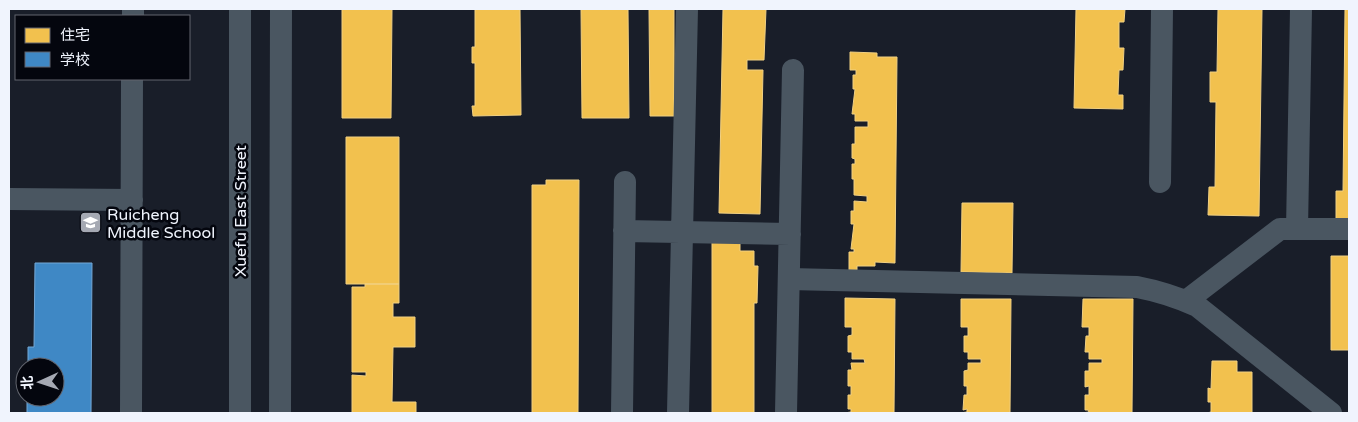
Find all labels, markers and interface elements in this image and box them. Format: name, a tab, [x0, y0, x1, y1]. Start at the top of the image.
legend	[15, 15, 190, 80]
text: 住宅	[60, 26, 90, 44]
text: 学校	[60, 51, 90, 69]
street label: Xuefu East Street	[231, 145, 251, 277]
place label: Ruicheng Middle School	[107, 205, 215, 243]
school or university icon: Ruicheng Middle School	[79, 211, 103, 235]
north arrow	[15, 357, 65, 407]
text: 北	[19, 375, 36, 390]

